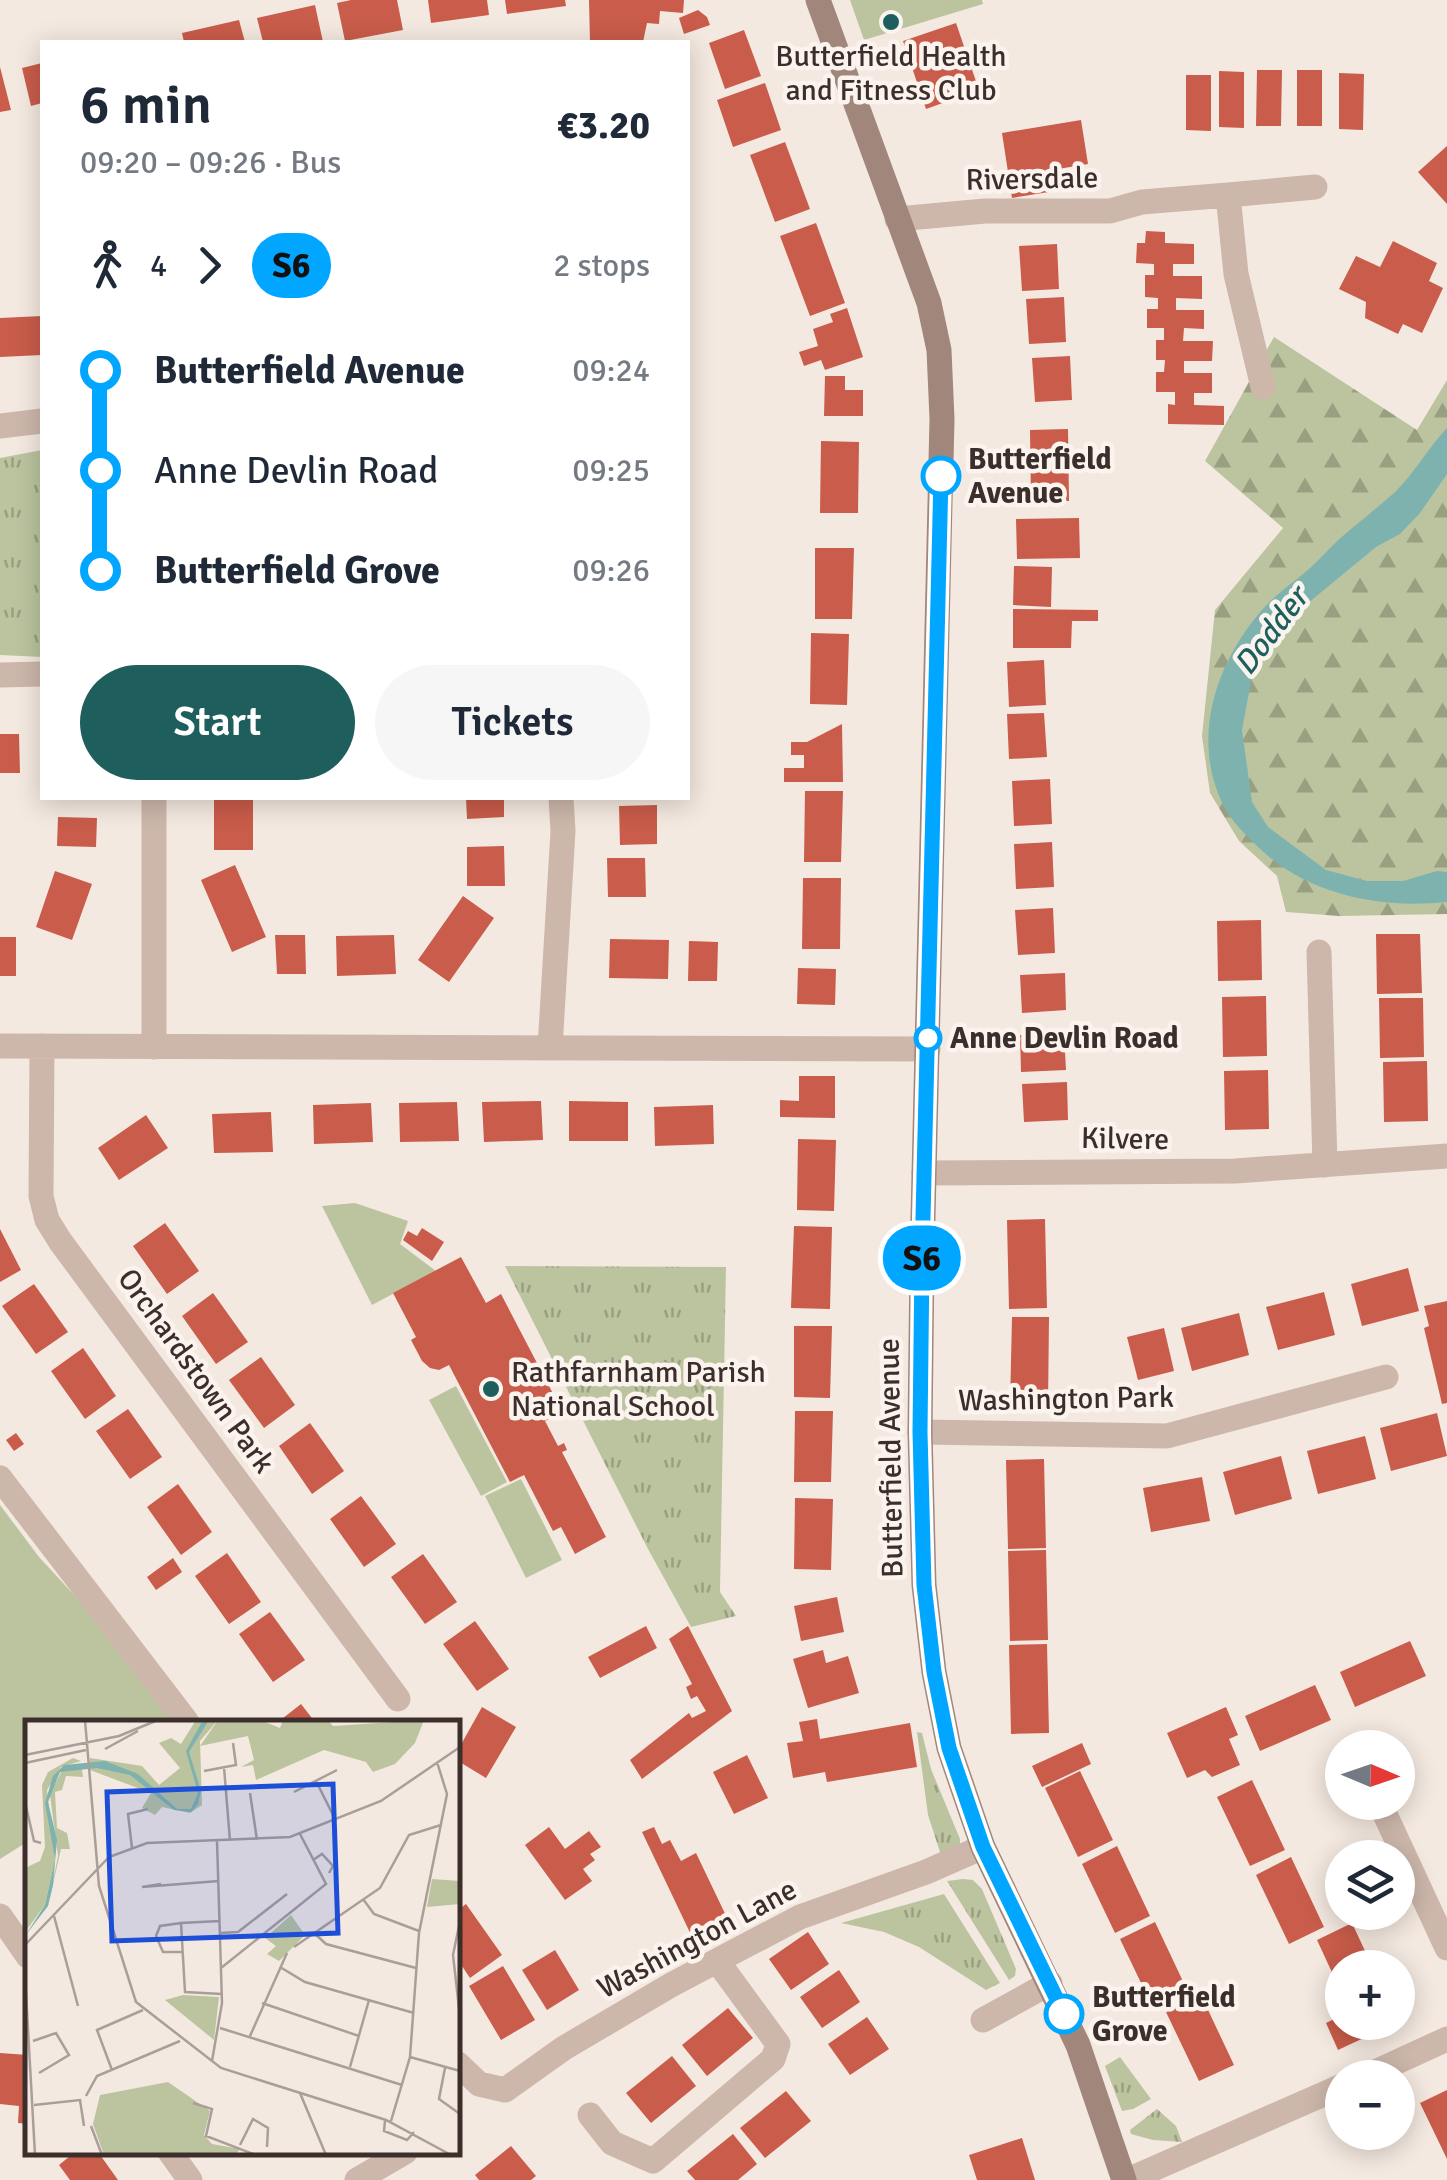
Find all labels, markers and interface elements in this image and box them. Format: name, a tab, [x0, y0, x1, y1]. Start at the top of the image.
marker: Butterfield Health and Fitness Club	[880, 11, 902, 33]
place label: Butterfield Health and Fitness Club	[775, 38, 1007, 109]
text: 6 min	[80, 71, 212, 139]
text: €3.20	[557, 102, 650, 149]
text: 09:20 – 09:26 · Bus	[80, 143, 341, 182]
street label: Riversdale	[965, 159, 1099, 199]
icon: walk	[80, 238, 135, 293]
icon: forward	[182, 238, 237, 293]
text: S6	[272, 244, 311, 287]
text: 4	[150, 246, 167, 285]
text: 2 stops	[553, 246, 650, 285]
text: Butterfield Avenue	[154, 347, 465, 394]
text: 09:24	[572, 351, 650, 390]
place label: Butterfield Avenue	[968, 441, 1112, 512]
text: Anne Devlin Road	[154, 447, 438, 494]
text: 09:25	[572, 451, 650, 490]
marker: Butterfield Avenue	[922, 457, 960, 495]
text: Butterfield Grove	[154, 547, 440, 594]
text: 09:26	[572, 551, 650, 590]
water label: Dodder	[1226, 576, 1319, 682]
button: Start	[80, 665, 355, 780]
button: Tickets	[375, 665, 650, 780]
place label: Anne Devlin Road	[950, 1020, 1179, 1057]
marker: Anne Devlin Road	[915, 1025, 941, 1051]
street label: Kilvere	[1081, 1120, 1169, 1158]
line badge: S6	[877, 1226, 967, 1290]
text: S6	[903, 1237, 941, 1280]
street label: Orchardstown Park	[109, 1262, 283, 1480]
street label: Butterfield Avenue	[870, 1338, 912, 1578]
place label: Rathfarnham Parish National School	[511, 1354, 766, 1425]
marker: Rathfarnham Parish National School	[480, 1378, 502, 1400]
street label: Washington Park	[958, 1379, 1174, 1419]
inset map	[25, 1720, 460, 2155]
north arrow	[1325, 1730, 1415, 1820]
map controls	[1325, 1730, 1415, 2150]
button: layers	[1325, 1840, 1415, 1930]
street label: Washington Lane	[591, 1871, 803, 2007]
button: +	[1325, 1950, 1415, 2040]
place label: Butterfield Grove	[1092, 1979, 1236, 2050]
marker: Butterfield Grove	[1045, 1995, 1083, 2033]
button: −	[1325, 2060, 1415, 2150]

